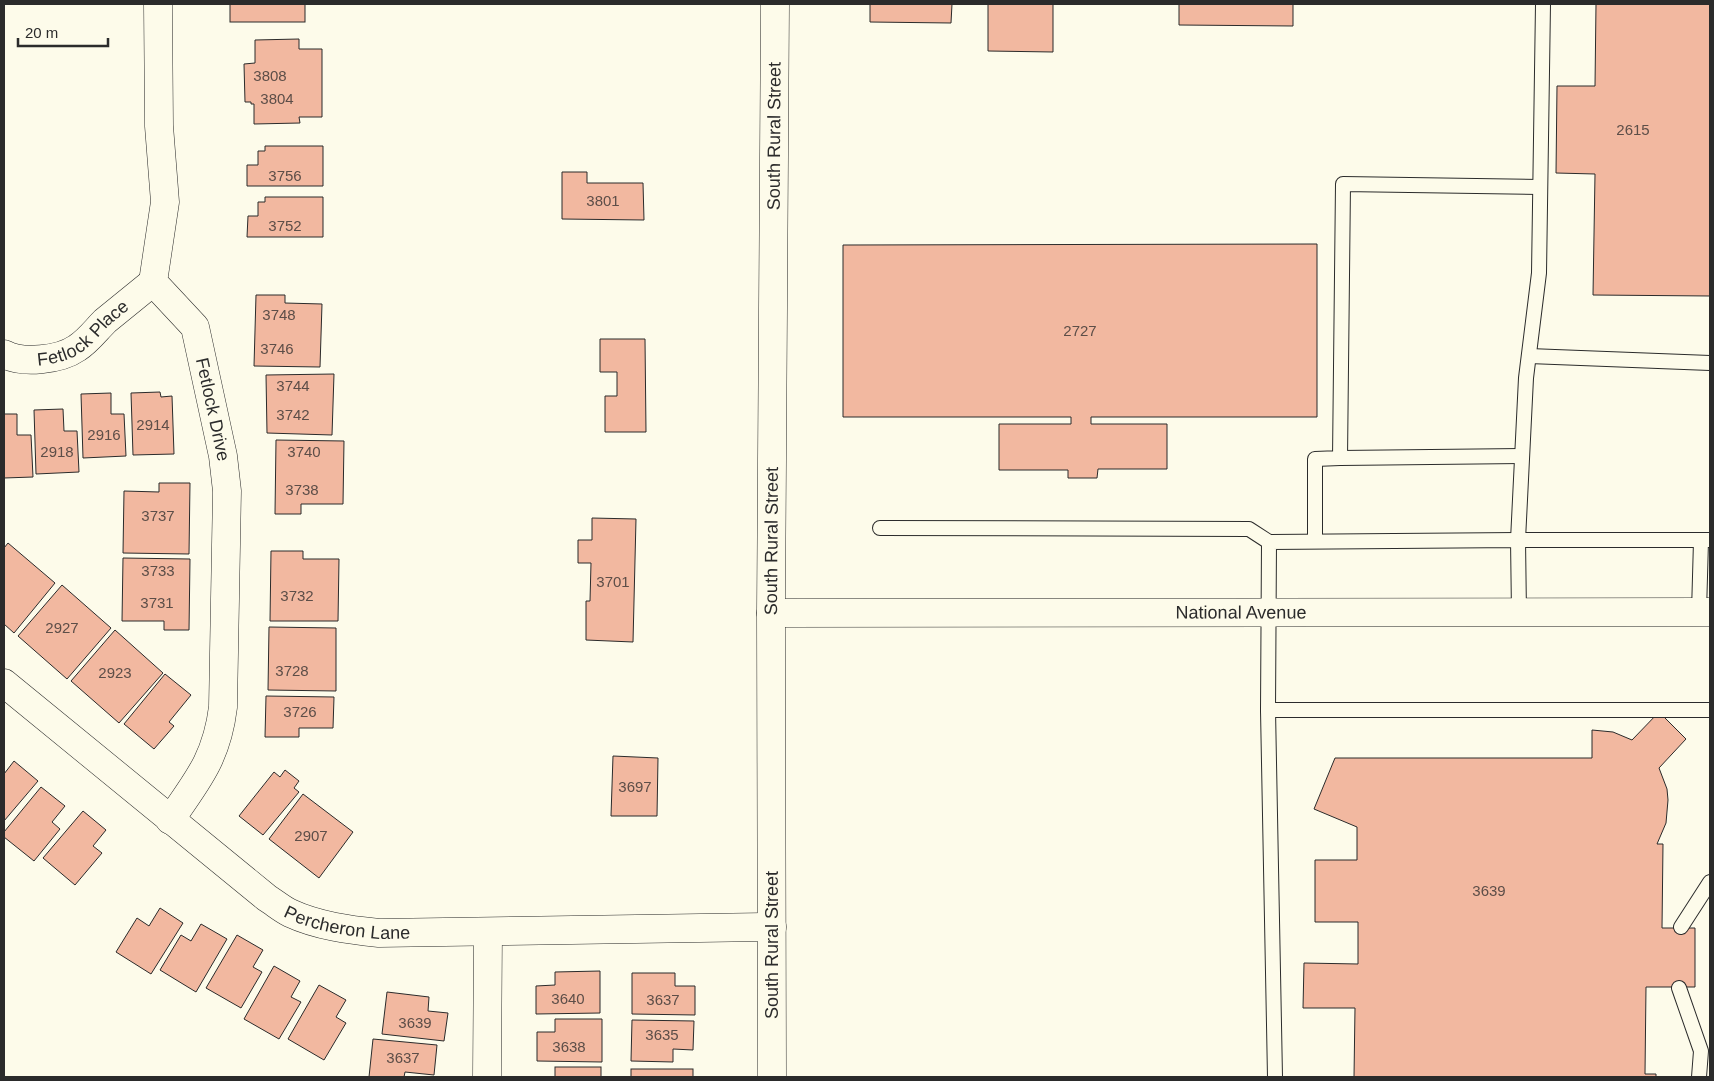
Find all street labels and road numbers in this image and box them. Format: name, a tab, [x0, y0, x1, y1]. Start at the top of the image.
street label: South Rural Street	[764, 62, 785, 210]
street label: Fetlock Place	[36, 296, 132, 370]
street label: Fetlock Drive	[192, 356, 234, 463]
street label: South Rural Street	[761, 467, 782, 615]
street label: National Avenue	[1176, 602, 1306, 623]
street label: South Rural Street	[762, 871, 782, 1019]
street label: Percheron Lane	[281, 902, 410, 943]

